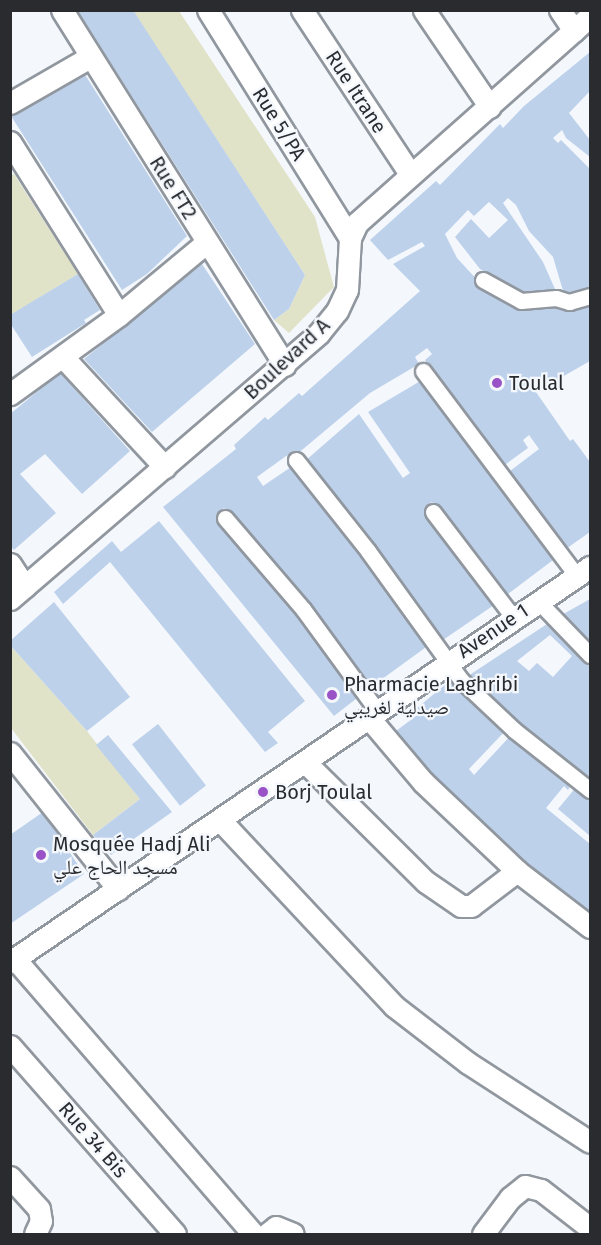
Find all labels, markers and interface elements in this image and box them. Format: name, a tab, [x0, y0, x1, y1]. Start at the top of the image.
street label: Rue Itrane	[320, 46, 392, 138]
street label: Rue 5/PA	[247, 83, 311, 165]
street label: Rue FT2	[144, 152, 202, 224]
street label: Boulevard A	[239, 313, 335, 405]
place label: Toulal	[509, 371, 564, 395]
marker: Toulal	[490, 376, 504, 390]
street label: Avenue 1	[453, 599, 533, 663]
place label: Pharmacie Laghribi صيدلية لغريبي	[344, 672, 518, 719]
marker: Pharmacie Laghribi صيدلية لغريبي	[325, 688, 339, 702]
place label: Borj Toulal	[275, 780, 372, 804]
marker: Borj Toulal	[256, 785, 270, 799]
place label: Mosquée Hadj Ali مسجد الحاج علي	[53, 832, 211, 879]
marker: Mosquée Hadj Ali مسجد الحاج علي	[34, 848, 48, 862]
street label: Rue 34 Bis	[53, 1097, 133, 1183]

